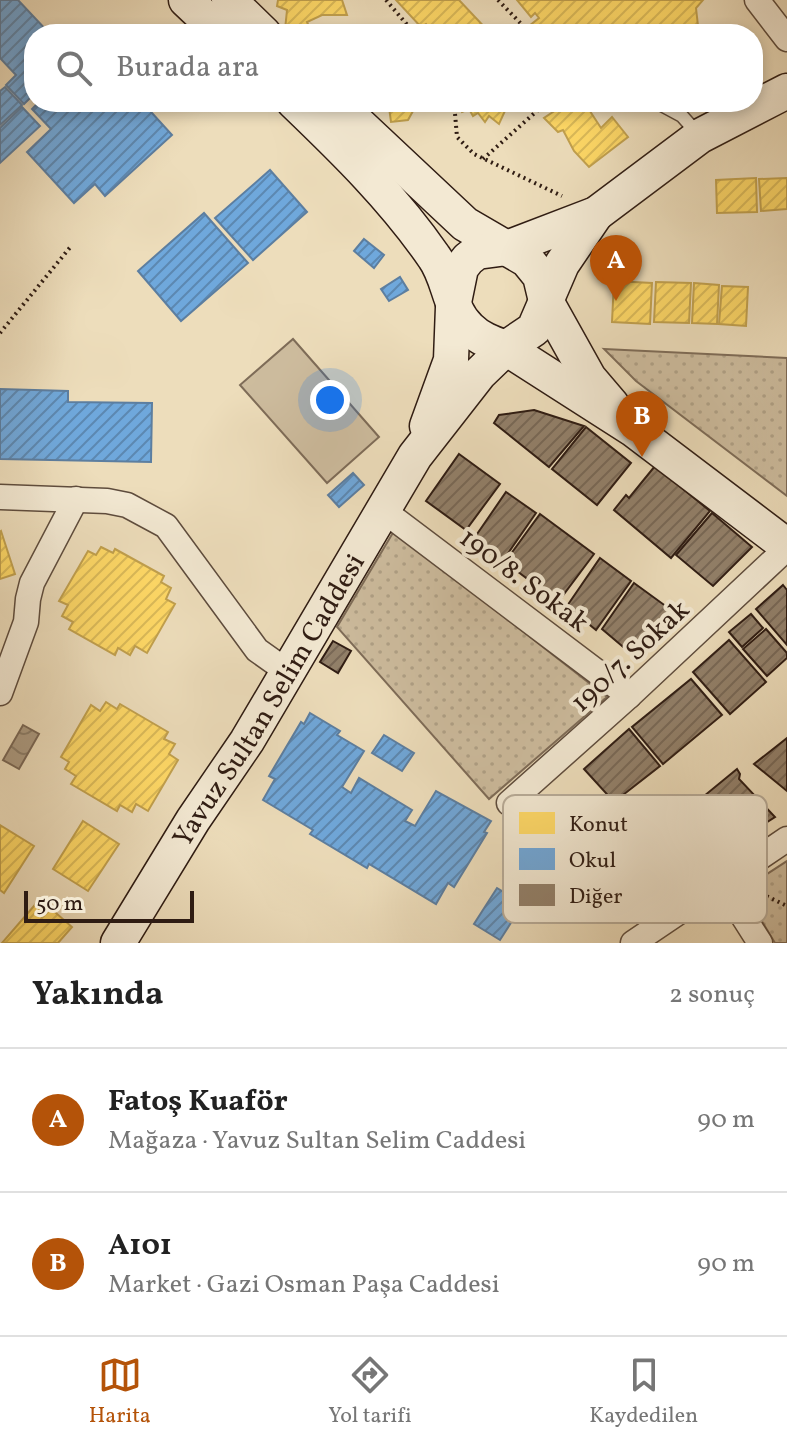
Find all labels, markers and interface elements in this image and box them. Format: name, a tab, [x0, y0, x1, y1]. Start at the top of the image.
search box	[24, 24, 763, 112]
icon: search	[52, 46, 96, 90]
text: Burada ara	[116, 47, 259, 89]
pin: A	[590, 235, 642, 301]
your location	[310, 380, 350, 420]
pin: B	[616, 391, 668, 457]
street label: 190/8. Sokak	[451, 519, 596, 643]
street label: Yavuz Sultan Selim Caddesi	[164, 547, 375, 855]
street label: 190/7. Sokak	[563, 592, 699, 722]
legend	[503, 795, 767, 923]
text: Konut	[569, 810, 628, 841]
text: Okul	[569, 846, 616, 877]
text: Diğer	[569, 882, 623, 913]
scale bar	[24, 887, 194, 923]
text: 50 m	[36, 889, 83, 920]
text: Yakında	[32, 972, 164, 1019]
text: 2 sonuç	[669, 977, 755, 1013]
text: Fatoş Kuaför	[108, 1081, 288, 1123]
text: A	[49, 1102, 67, 1138]
text: 90 m	[697, 1102, 755, 1138]
text: Mağaza · Yavuz Sultan Selim Caddesi	[108, 1123, 526, 1159]
text: A101	[108, 1225, 172, 1267]
text: B	[49, 1246, 67, 1282]
text: 90 m	[697, 1246, 755, 1282]
text: Market · Gazi Osman Paşa Caddesi	[108, 1267, 499, 1303]
tab: Harita	[89, 1353, 151, 1432]
tab: Yol tarifi	[328, 1353, 412, 1432]
tab: Kaydedilen	[589, 1353, 698, 1432]

